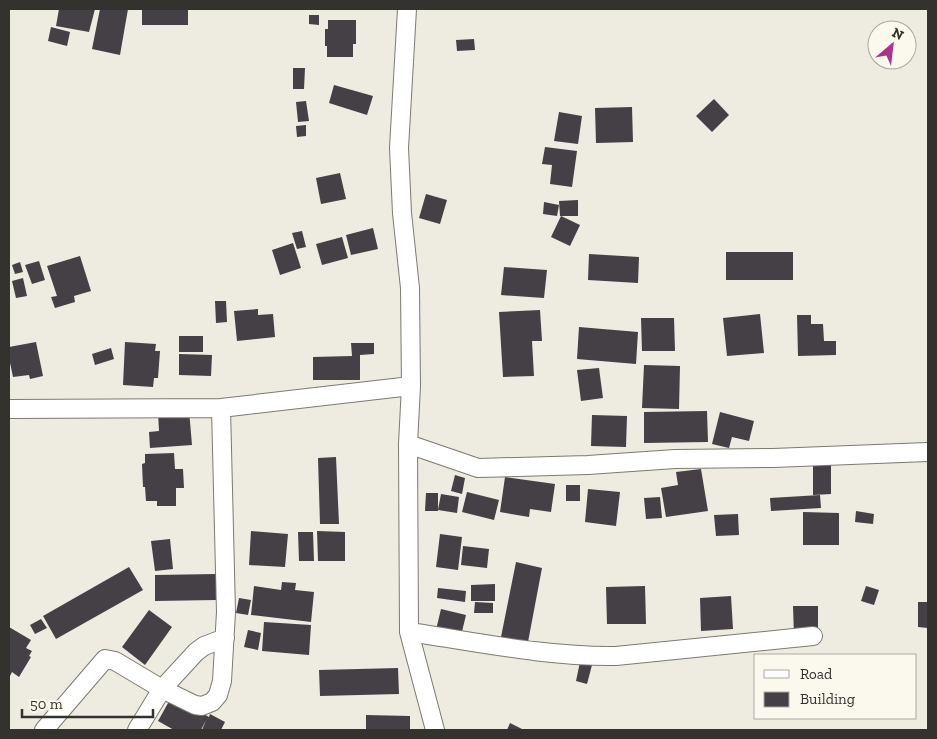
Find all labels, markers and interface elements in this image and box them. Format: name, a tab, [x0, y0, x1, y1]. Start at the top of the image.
north arrow	[867, 20, 917, 70]
text: N	[889, 24, 907, 44]
legend	[754, 654, 917, 719]
text: Road	[800, 665, 833, 683]
scale bar	[22, 686, 154, 718]
text: Building	[800, 690, 855, 708]
text: 50 m	[30, 695, 63, 713]

